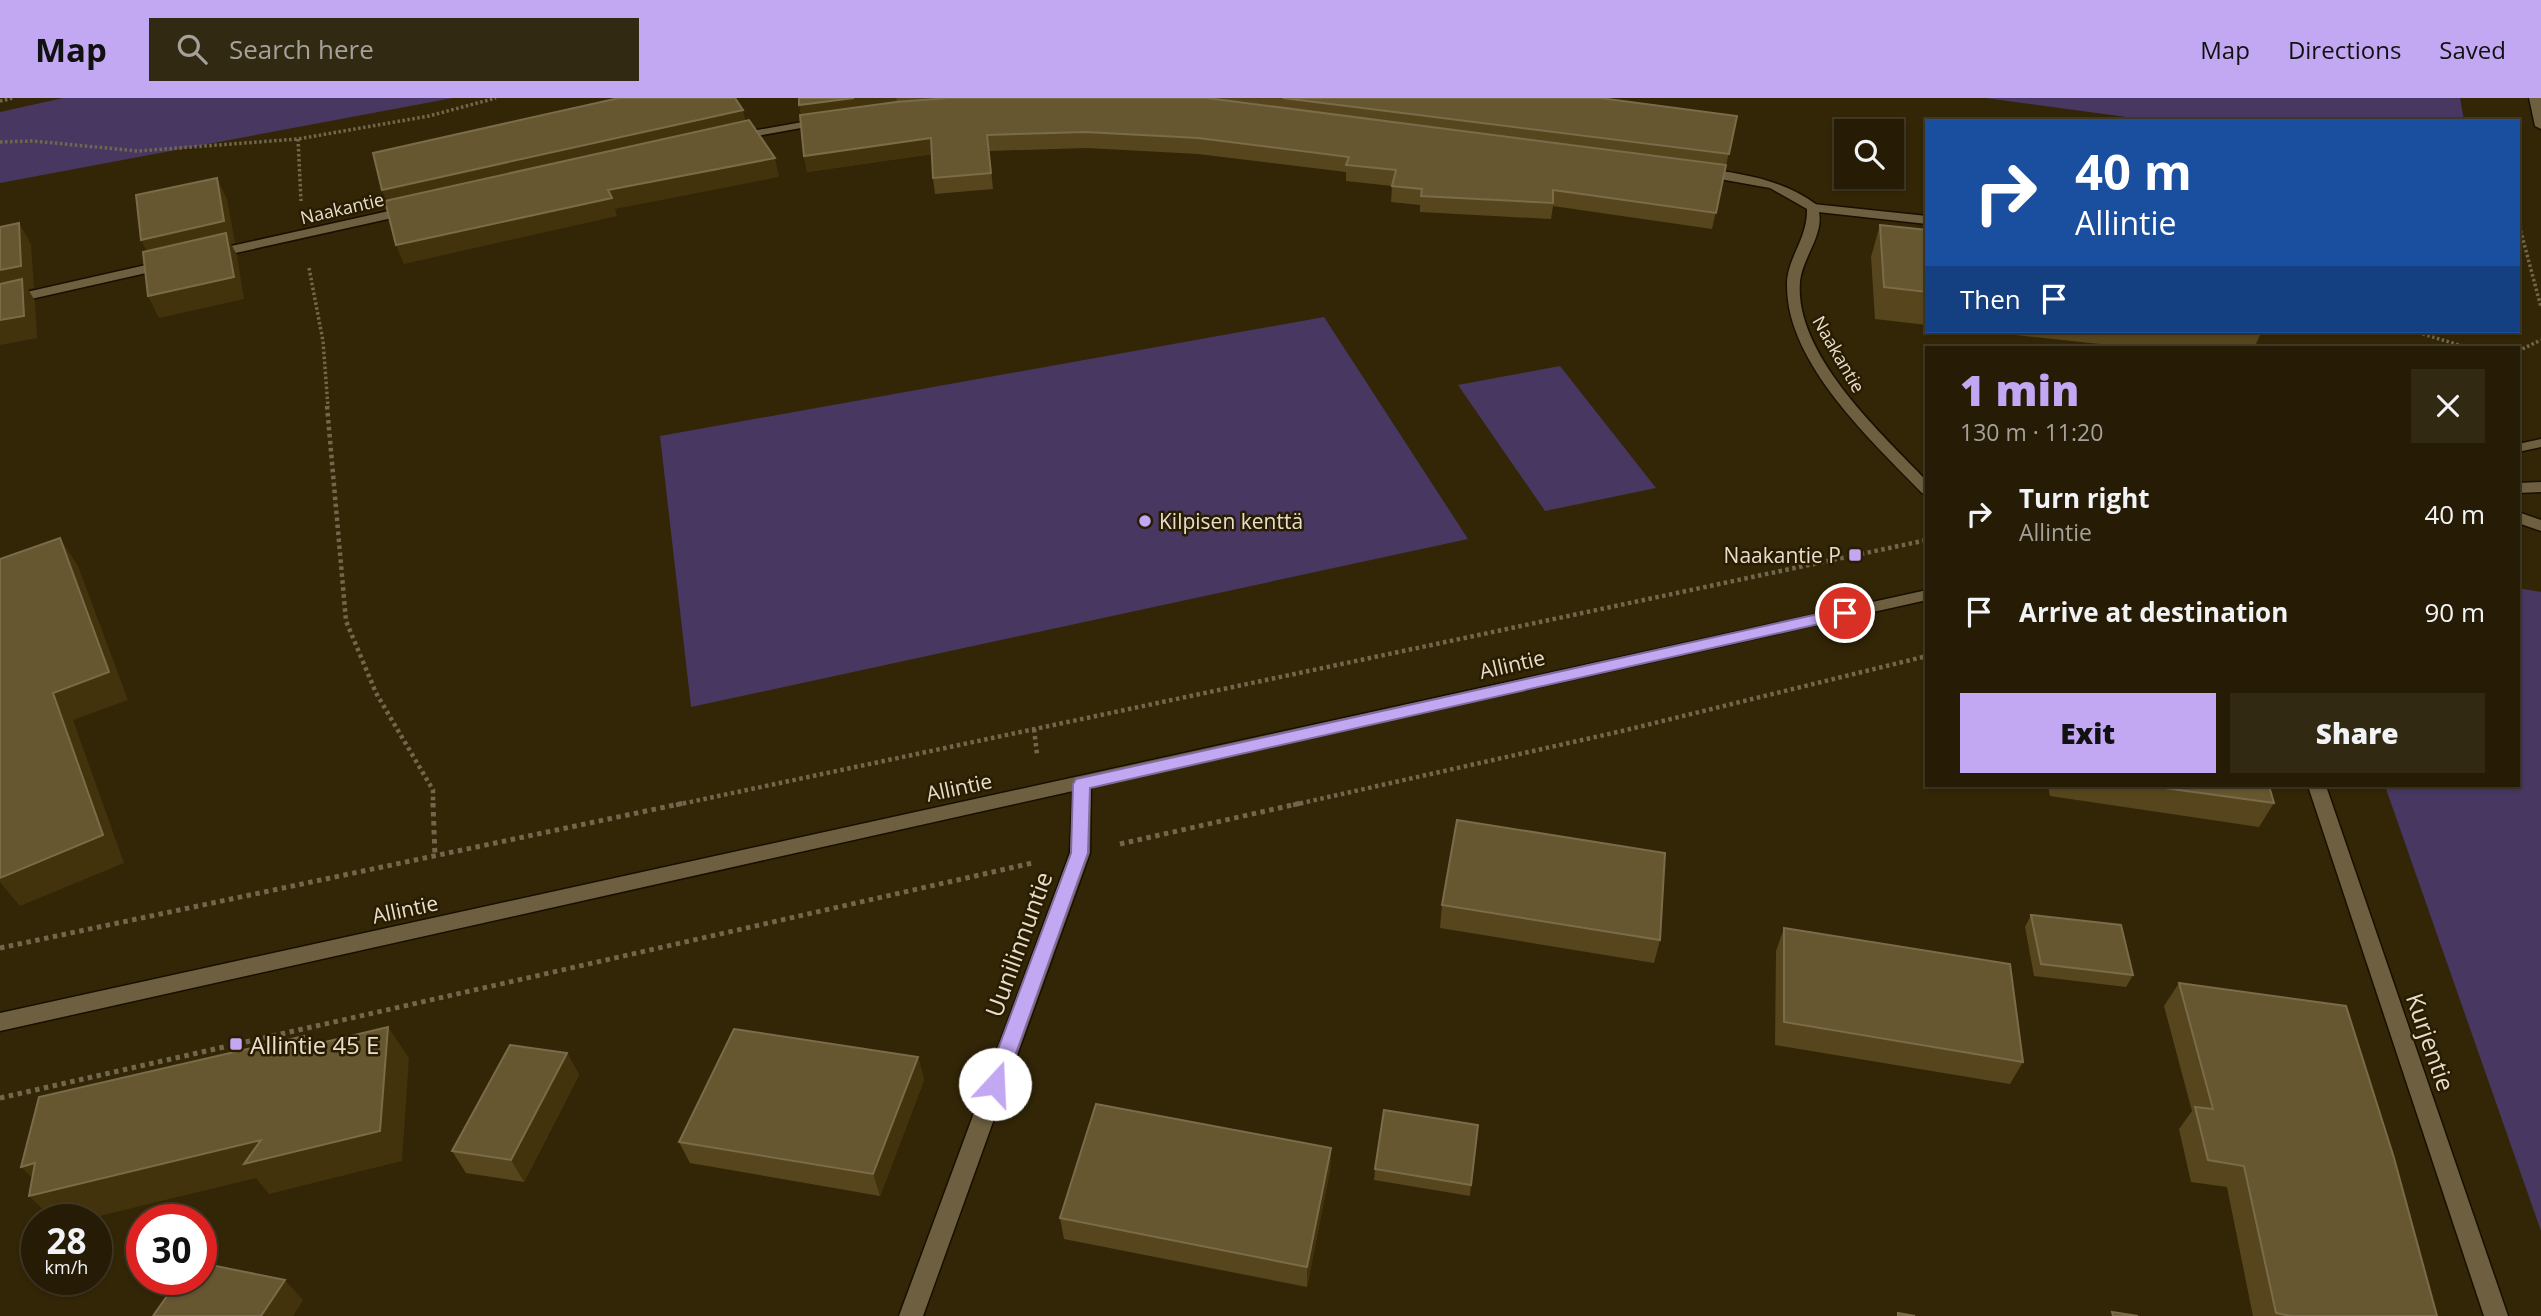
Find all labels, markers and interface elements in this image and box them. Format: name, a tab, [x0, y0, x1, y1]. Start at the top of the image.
search box	[149, 18, 639, 81]
text: Map	[35, 27, 107, 72]
icon: search	[173, 30, 211, 68]
text: Search here	[229, 31, 374, 67]
text: Map	[2200, 33, 2250, 66]
text: Directions	[2288, 33, 2401, 66]
text: Saved	[2439, 33, 2506, 66]
map controls	[1834, 119, 1904, 189]
button: search	[1834, 119, 1904, 189]
text: 40 m	[2075, 138, 2192, 204]
icon: right	[1960, 147, 2051, 238]
street label: Naakantie	[298, 187, 386, 229]
text: Allintie	[2075, 201, 2177, 244]
icon: arrive	[2035, 280, 2073, 318]
text: Then	[1960, 281, 2021, 317]
street label: Naakantie	[1807, 311, 1871, 397]
text: 1 min	[1960, 361, 2079, 418]
button: close	[2411, 369, 2485, 443]
text: 130 m · 11:20	[1960, 416, 2103, 448]
text: Turn right	[2019, 480, 2150, 516]
icon: right	[1960, 495, 1998, 533]
text: 40 m	[2424, 496, 2485, 532]
place label: Kilpisen kenttä	[1159, 507, 1303, 535]
marker: Kilpisen kenttä	[1137, 513, 1153, 529]
text: Allintie	[2019, 516, 2092, 548]
place label: Naakantie P	[1724, 541, 1841, 569]
marker: Naakantie P	[1847, 547, 1863, 563]
pin	[1815, 583, 1875, 643]
icon: arrive	[1960, 593, 1998, 631]
icon: arrive	[1826, 594, 1864, 632]
text: Arrive at destination	[2019, 594, 2288, 630]
text: 90 m	[2424, 594, 2485, 630]
street label: Allintie	[1476, 643, 1548, 685]
button: Exit	[1960, 693, 2216, 773]
button: Share	[2230, 693, 2485, 773]
street label: Allintie	[923, 766, 995, 808]
street label: Uunilinnuntie	[976, 867, 1060, 1021]
street label: Allintie	[369, 888, 441, 930]
street label: Kurjentie	[2399, 989, 2463, 1095]
place label: Allintie 45 E	[250, 1028, 379, 1061]
marker: Allintie 45 E	[228, 1036, 244, 1052]
position arrow	[958, 1047, 1032, 1121]
speed limit sign: 30	[126, 1204, 217, 1295]
text: 28	[46, 1217, 87, 1264]
text: km/h	[45, 1255, 88, 1279]

